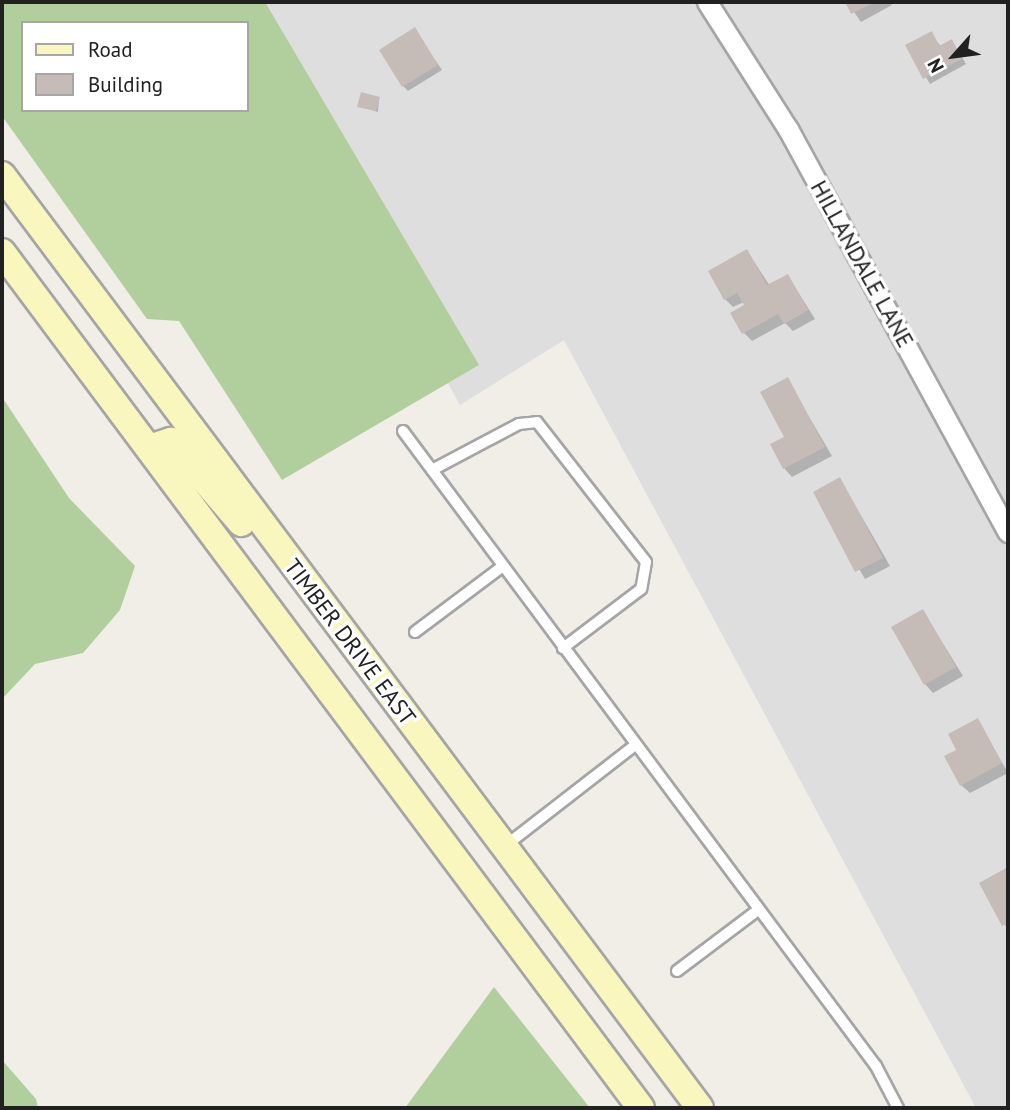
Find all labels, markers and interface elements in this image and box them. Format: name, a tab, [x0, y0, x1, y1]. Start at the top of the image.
legend	[21, 21, 248, 112]
north arrow	[919, 21, 989, 91]
text: Road	[88, 36, 132, 63]
text: N	[922, 55, 949, 77]
text: Building	[88, 71, 163, 98]
street label: HILLANDALE LANE	[805, 176, 919, 352]
street label: TIMBER DRIVE EAST	[279, 553, 421, 731]

